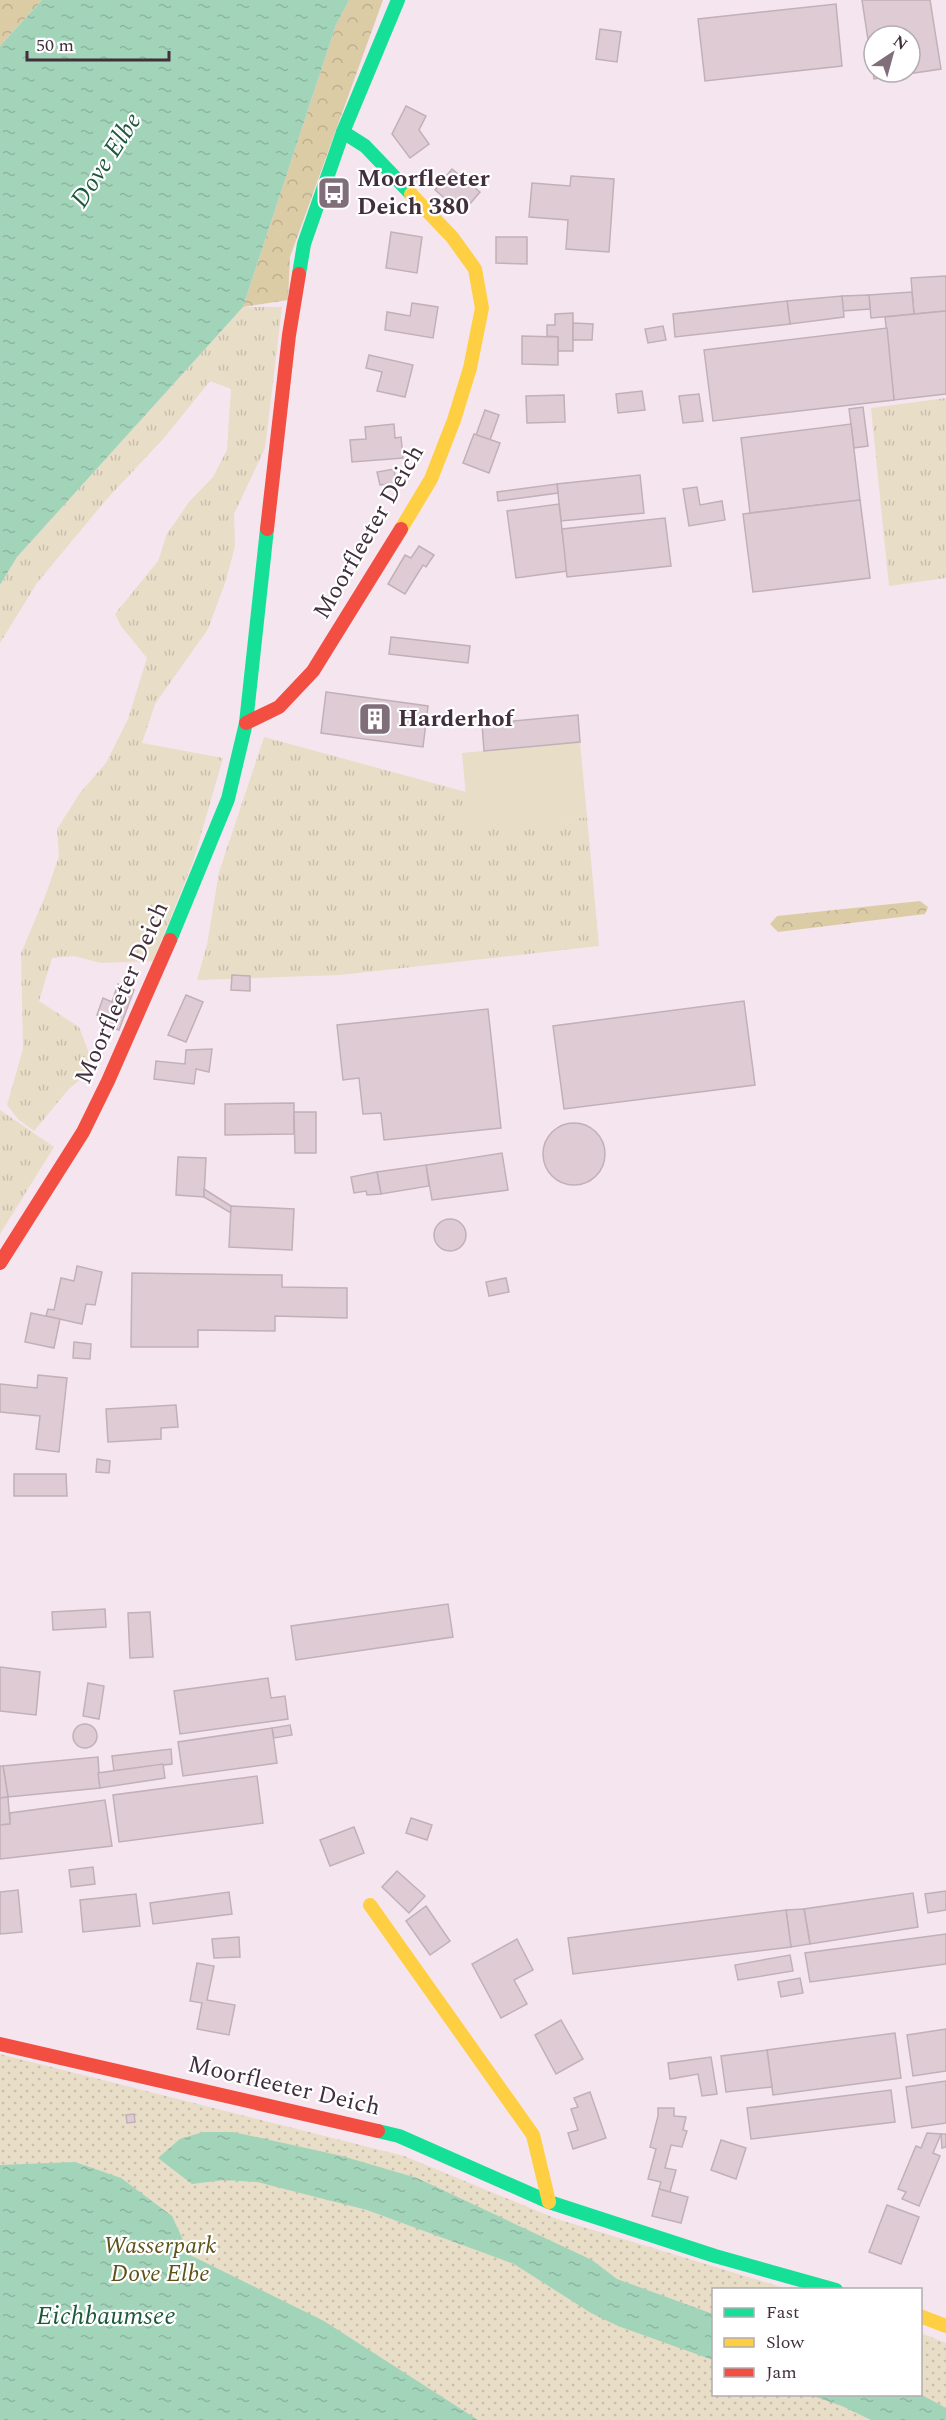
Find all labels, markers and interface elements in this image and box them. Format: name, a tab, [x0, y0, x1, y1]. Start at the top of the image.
scale bar	[27, 24, 170, 62]
north arrow	[862, 24, 922, 84]
text: N	[888, 29, 913, 56]
text: 50 m	[36, 32, 74, 59]
water label: Dove Elbe	[60, 104, 152, 216]
place label: Moorfleeter Deich 380	[357, 161, 491, 225]
bus stop icon: Moorfleeter Deich 380	[316, 175, 352, 211]
street label: Moorfleeter Deich	[304, 438, 434, 626]
building icon: Harderhof	[357, 701, 393, 737]
place label: Harderhof	[398, 701, 516, 737]
street label: Moorfleeter Deich	[66, 896, 178, 1090]
street label: Moorfleeter Deich	[184, 2046, 384, 2126]
park label: Wasserpark Dove Elbe	[103, 2228, 217, 2292]
legend	[712, 2288, 922, 2396]
water label: Eichbaumsee	[36, 2296, 176, 2336]
text: Fast	[766, 2299, 799, 2326]
text: Slow	[766, 2329, 805, 2356]
text: Jam	[766, 2359, 797, 2386]

